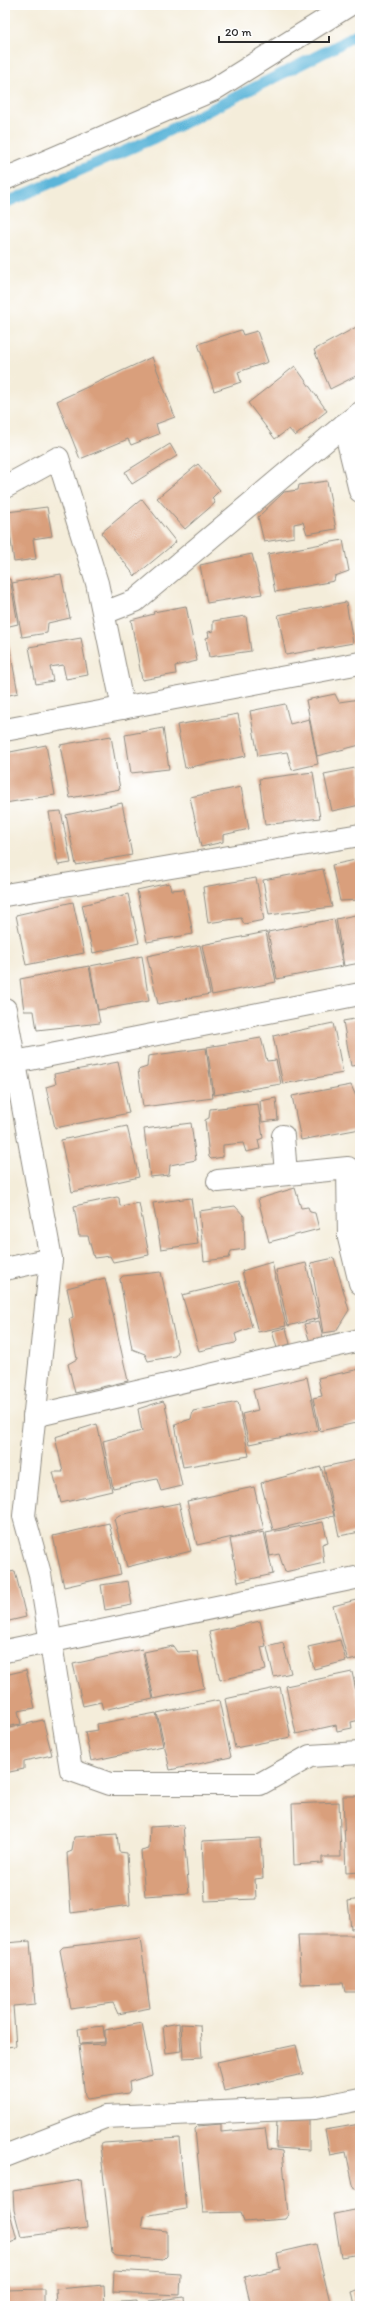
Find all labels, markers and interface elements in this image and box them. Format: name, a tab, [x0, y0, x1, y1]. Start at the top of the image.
scale bar	[219, 18, 329, 44]
text: 20 m	[225, 25, 252, 39]

